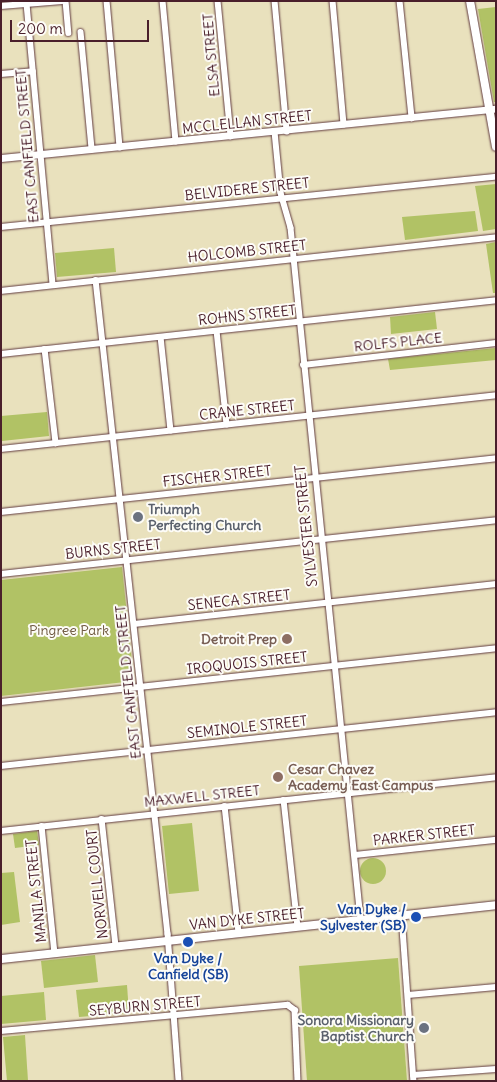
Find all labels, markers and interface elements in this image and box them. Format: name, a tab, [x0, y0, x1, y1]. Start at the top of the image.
scale bar	[12, 10, 151, 42]
street label: ELSA STREET	[199, 13, 223, 97]
text: 200 m	[18, 19, 63, 38]
street label: EAST CANFIELD STREET	[12, 68, 42, 224]
street label: MCCLELLAN STREET	[181, 107, 313, 137]
street label: BELVIDERE STREET	[184, 174, 310, 204]
street label: HOLCOMB STREET	[187, 236, 307, 266]
street label: ROHNS STREET	[197, 302, 297, 328]
street label: ROLFS PLACE	[353, 329, 443, 355]
street label: CRANE STREET	[198, 397, 296, 423]
street label: FISCHER STREET	[162, 462, 272, 490]
street label: SYLVESTER STREET	[291, 464, 321, 588]
place label: Triumph Perfecting Church	[148, 501, 261, 534]
marker: Triumph Perfecting Church	[132, 511, 144, 523]
street label: BURNS STREET	[64, 536, 162, 562]
street label: SENECA STREET	[187, 586, 291, 614]
street label: EAST CANFIELD STREET	[112, 604, 144, 760]
park label: Pingree Park	[29, 622, 109, 638]
place label: Detroit Prep	[201, 631, 277, 647]
marker: Detroit Prep	[281, 633, 293, 645]
street label: IROQUOIS STREET	[186, 648, 308, 678]
street label: SEMINOLE STREET	[186, 712, 308, 742]
place label: Cesar Chavez Academy East Campus	[288, 761, 433, 794]
marker: Cesar Chavez Academy East Campus	[272, 771, 284, 783]
street label: MAXWELL STREET	[143, 782, 261, 810]
street label: PARKER STREET	[372, 821, 476, 849]
street label: NORVELL COURT	[83, 828, 111, 940]
street label: MANILA STREET	[22, 839, 50, 943]
place label: Van Dyke / Sylvester (SB)	[320, 901, 406, 934]
street label: VAN DYKE STREET	[189, 905, 305, 933]
marker: Van Dyke / Sylvester (SB)	[410, 911, 422, 923]
marker: Van Dyke / Canfield (SB)	[182, 936, 194, 948]
place label: Van Dyke / Canfield (SB)	[148, 950, 228, 982]
street label: SEYBURN STREET	[88, 993, 202, 1019]
place label: Sonora Missionary Baptist Church	[298, 1012, 414, 1044]
marker: Sonora Missionary Baptist Church	[418, 1022, 430, 1034]

